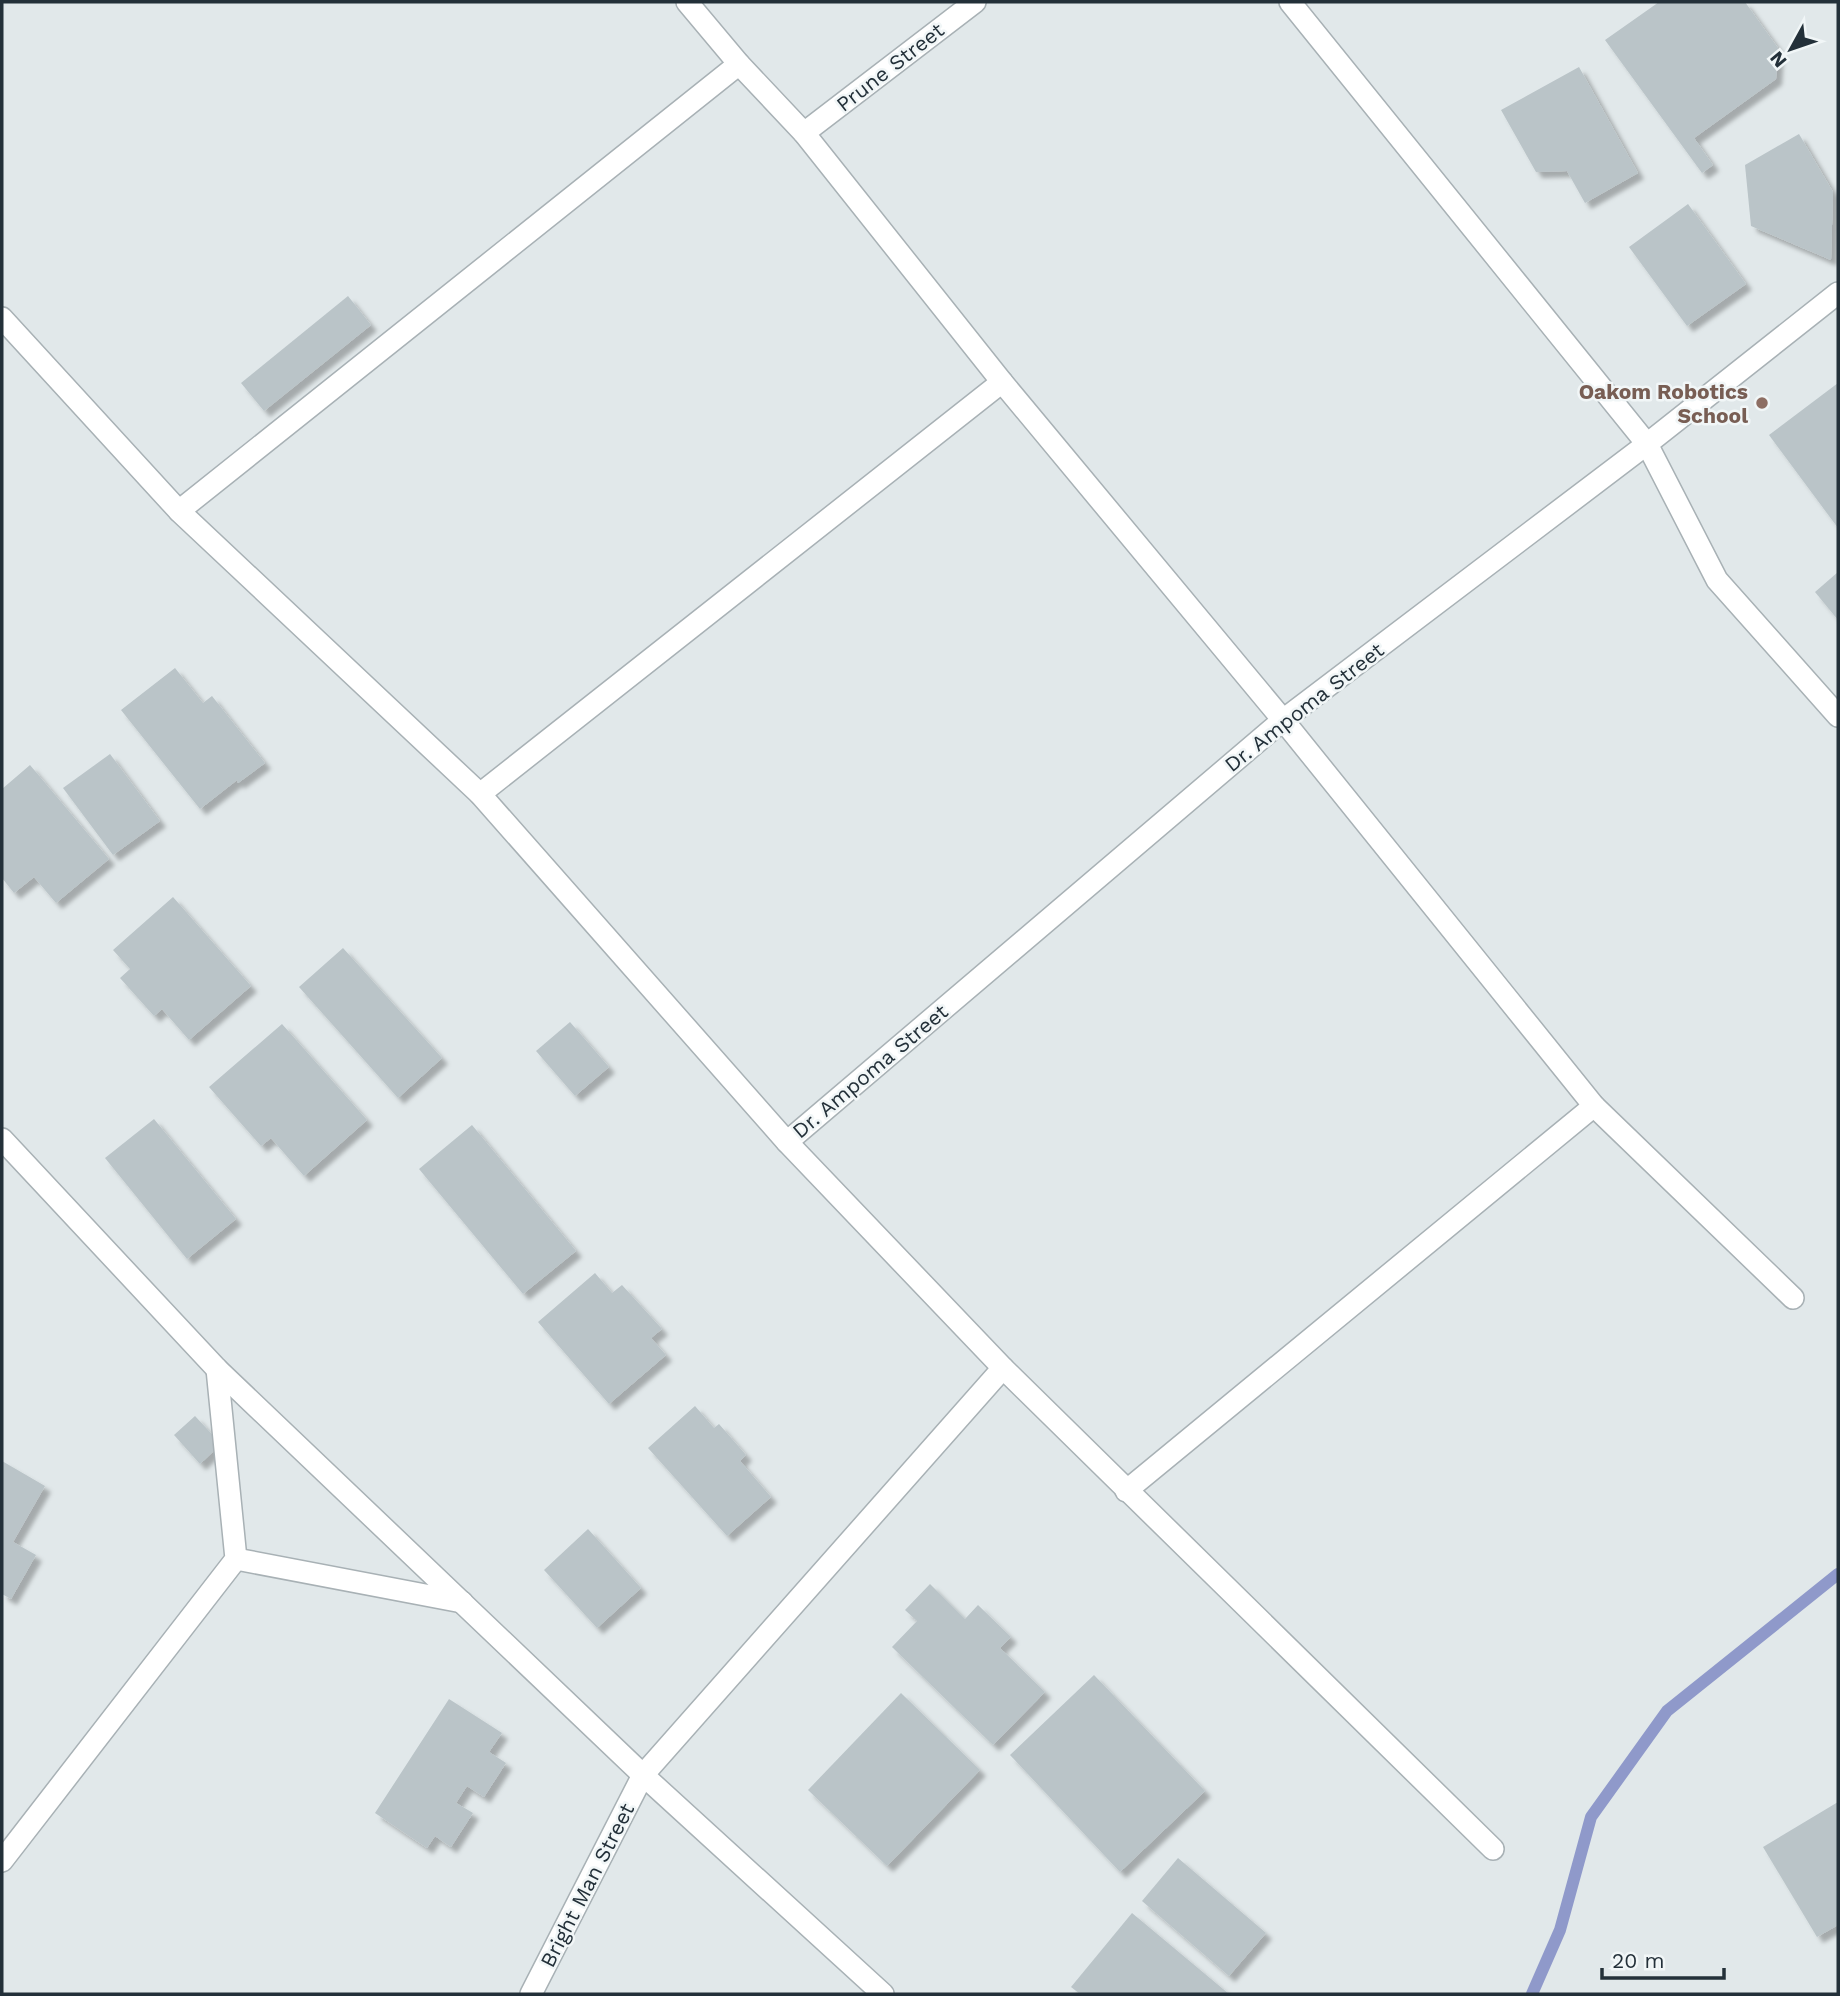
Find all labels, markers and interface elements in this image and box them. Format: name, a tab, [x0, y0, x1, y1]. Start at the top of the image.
north arrow	[1756, 14, 1826, 84]
street label: Prune Street	[831, 17, 949, 117]
text: N	[1765, 47, 1792, 72]
place label: Oakom Robotics School	[1579, 379, 1748, 428]
marker: Oakom Robotics School	[1754, 395, 1770, 411]
street label: Dr. Ampoma Street	[1219, 637, 1389, 777]
street label: Dr. Ampoma Street	[787, 999, 953, 1143]
street label: Bright Man Street	[535, 1799, 639, 1971]
scale bar	[1602, 1937, 1724, 1981]
text: 20 m	[1612, 1948, 1664, 1973]

